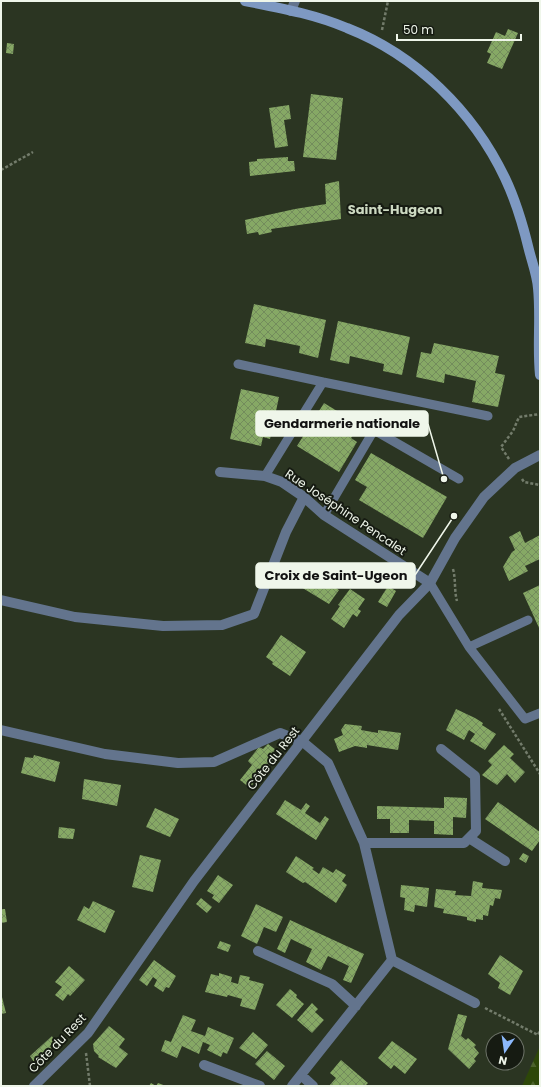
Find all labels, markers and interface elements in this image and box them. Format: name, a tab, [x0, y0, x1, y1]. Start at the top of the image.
scale bar	[397, 16, 521, 42]
text: 50 m	[403, 21, 434, 38]
district label: Saint-Hugeon	[348, 200, 442, 219]
callout: Gendarmerie nationale	[256, 411, 428, 436]
text: Gendarmerie nationale	[264, 414, 420, 433]
street label: Rue Joséphine Pencalet	[282, 465, 410, 559]
callout: Croix de Saint-Ugeon	[256, 563, 415, 588]
text: Croix de Saint-Ugeon	[265, 566, 408, 585]
street label: Côte du Rest	[243, 723, 303, 793]
street label: Côte du Rest	[24, 1010, 90, 1076]
north arrow	[485, 1031, 525, 1071]
text: N	[497, 1052, 509, 1069]

